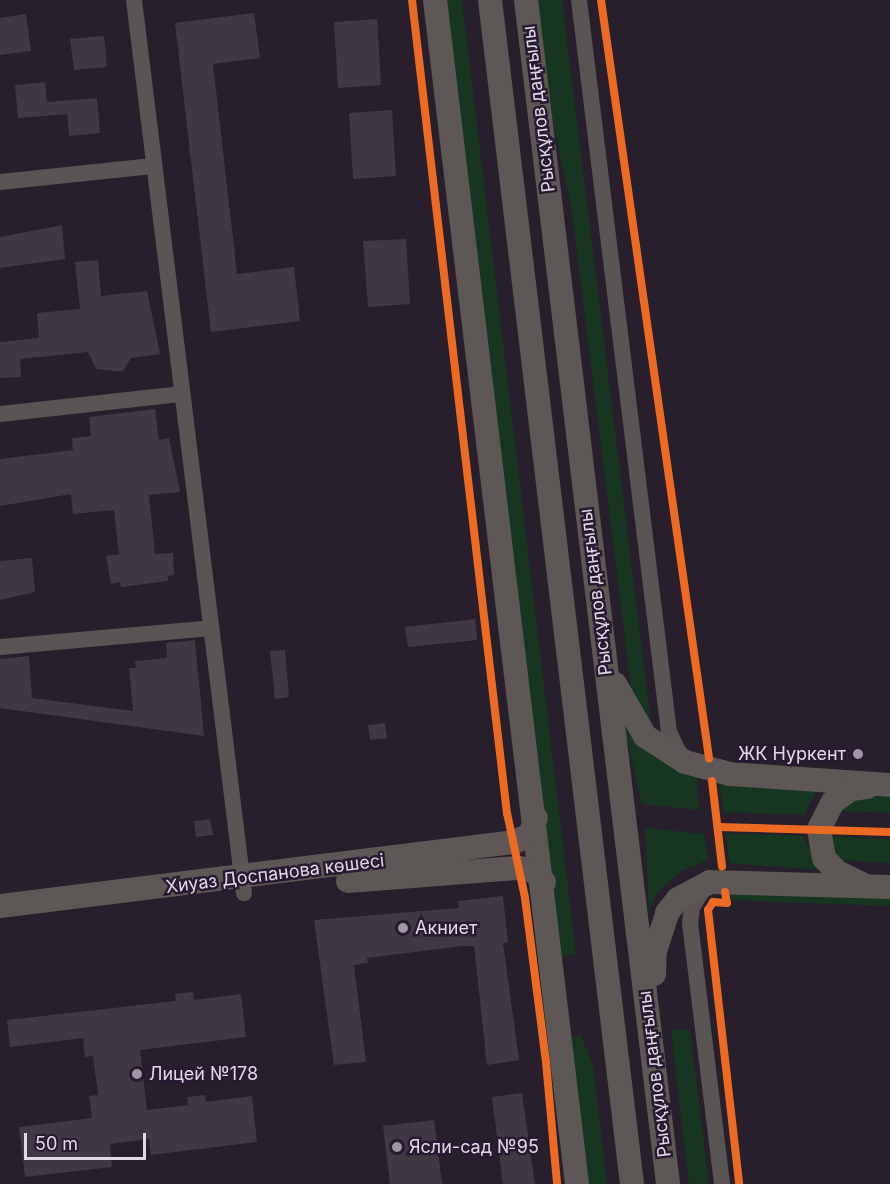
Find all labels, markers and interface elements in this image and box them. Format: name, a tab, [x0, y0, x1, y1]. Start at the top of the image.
street label: Рысқұлов даңғылы	[518, 24, 560, 194]
street label: Рысқұлов даңғылы	[575, 507, 617, 677]
place label: ЖК Нуркент	[738, 743, 846, 765]
marker: ЖК Нуркент	[851, 747, 865, 761]
street label: Хиуаз Доспанова көшесі	[164, 850, 386, 898]
place label: Акниет	[415, 917, 477, 939]
marker: Акниет	[396, 921, 410, 935]
street label: Рысқұлов даңғылы	[634, 989, 676, 1159]
place label: Лицей №178	[149, 1063, 258, 1085]
marker: Лицей №178	[130, 1067, 144, 1081]
scale bar	[27, 1121, 148, 1159]
text: 50 m	[35, 1133, 78, 1154]
place label: Ясли-сад №95	[409, 1136, 539, 1158]
marker: Ясли-сад №95	[390, 1140, 404, 1154]

